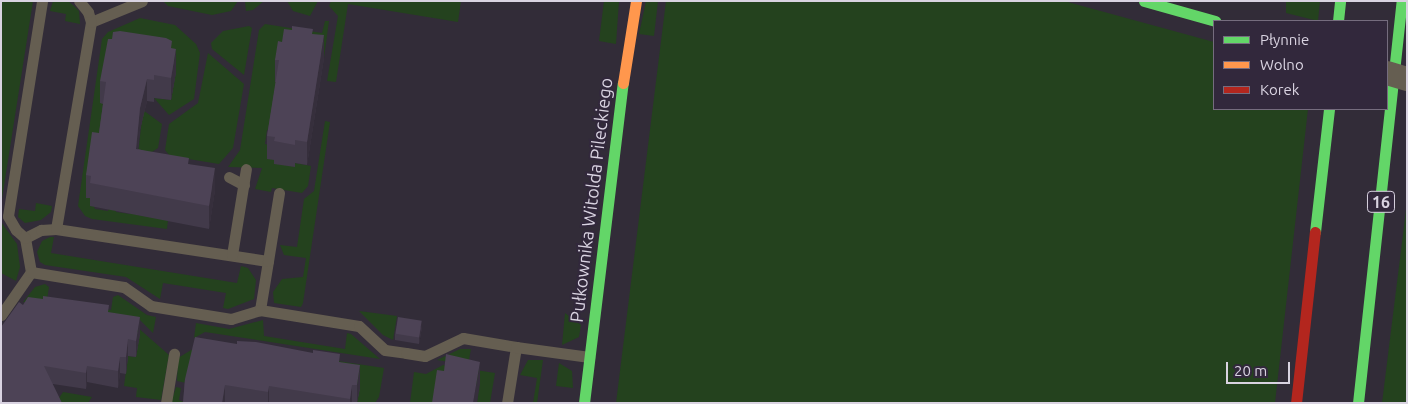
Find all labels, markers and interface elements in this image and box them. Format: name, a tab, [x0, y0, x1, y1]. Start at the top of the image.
legend	[1213, 20, 1388, 110]
text: Płynnie	[1260, 31, 1309, 48]
text: Wolno	[1260, 56, 1304, 73]
street label: Pułkownika Witolda Pileckiego	[565, 77, 617, 323]
text: Korek	[1260, 81, 1299, 98]
road number: 16	[1366, 188, 1396, 216]
scale bar	[1228, 352, 1292, 384]
text: 20 m	[1234, 362, 1267, 379]

